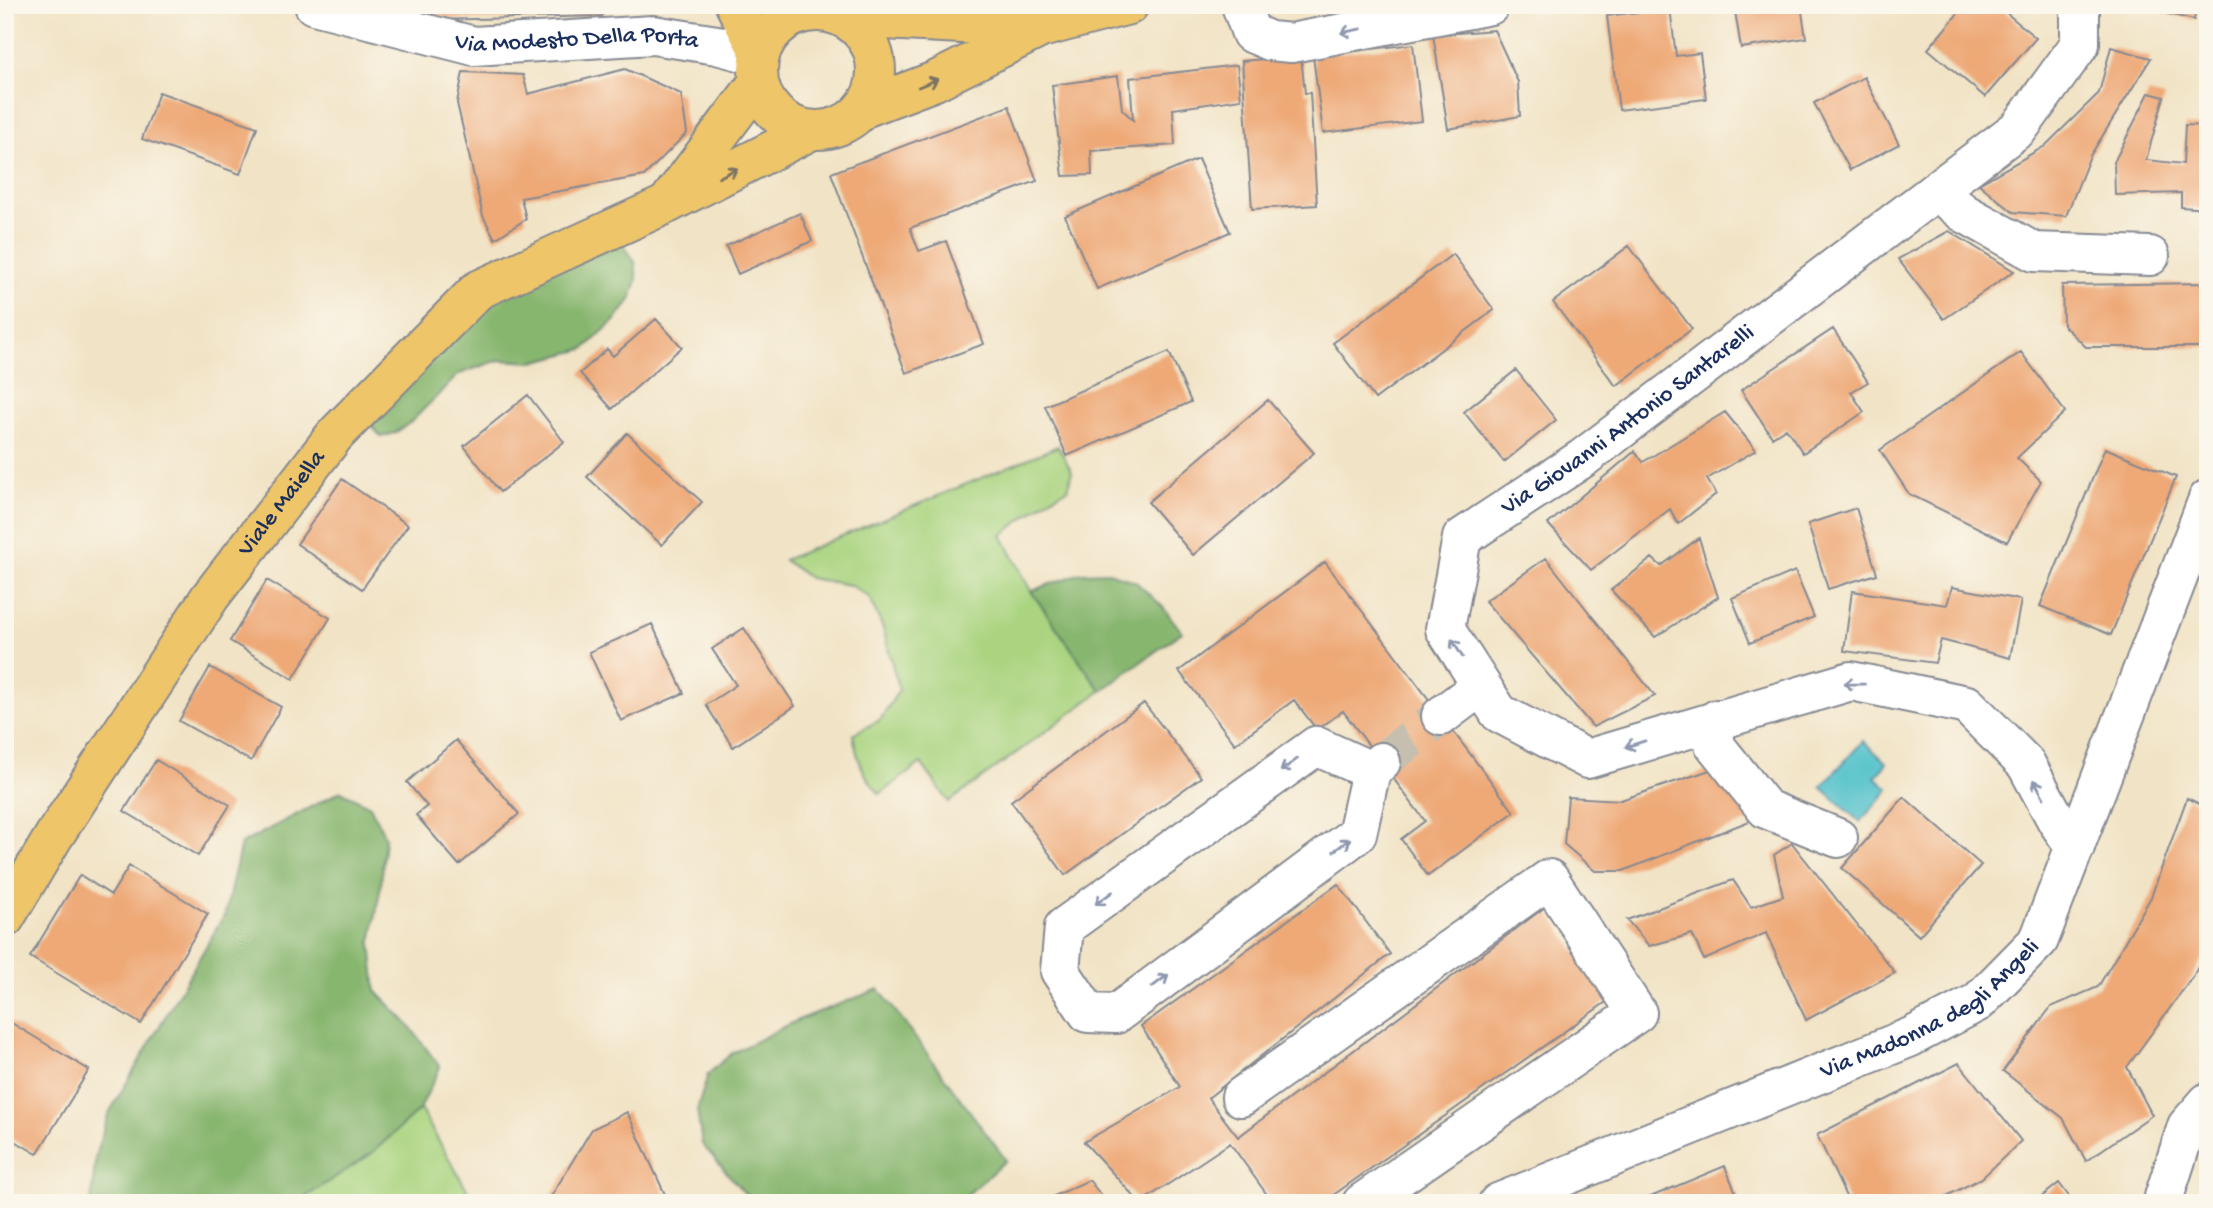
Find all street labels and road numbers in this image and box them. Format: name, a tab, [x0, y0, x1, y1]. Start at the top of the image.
street label: Via Modesto Della Porta	[450, 20, 701, 61]
street label: Via Giovanni Antonio Santarelli	[1495, 319, 1761, 523]
street label: Viale Maiella	[231, 444, 333, 563]
street label: Via Madonna degli Angeli	[1815, 933, 2046, 1087]

